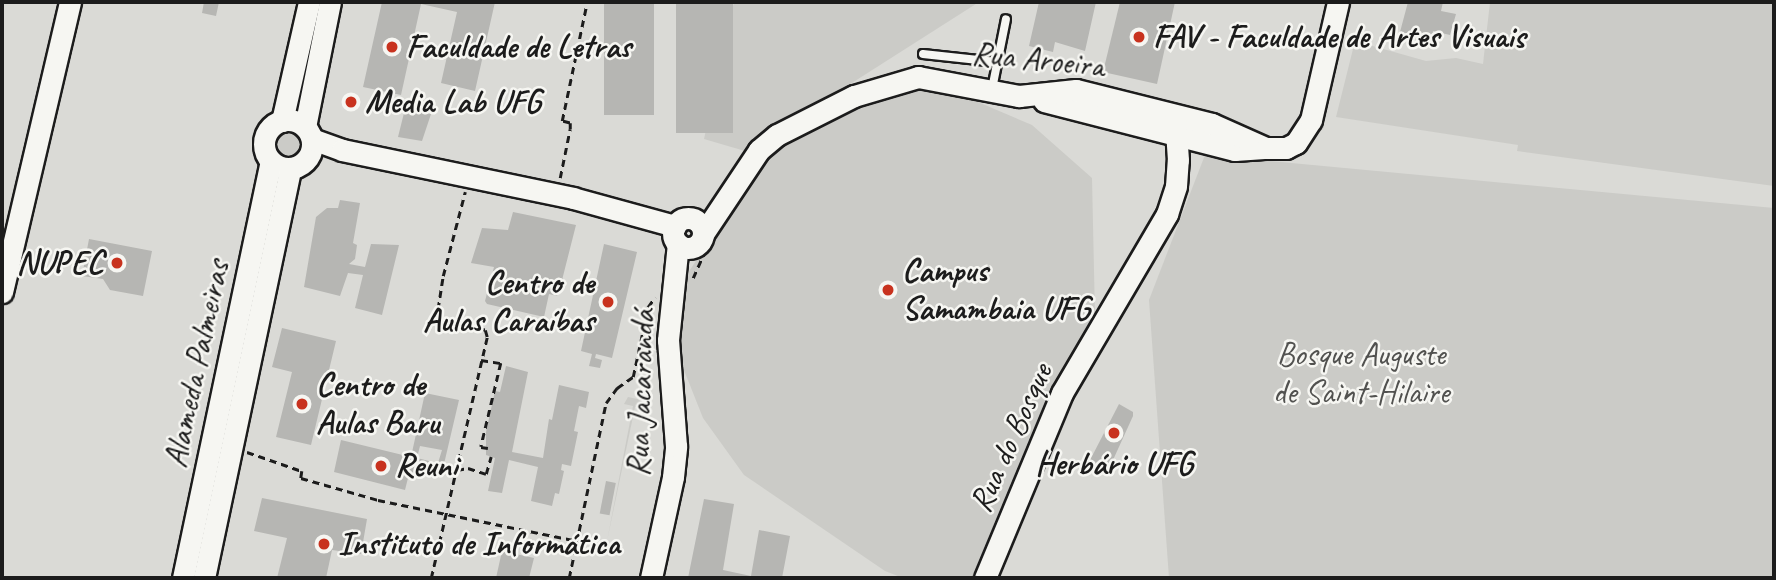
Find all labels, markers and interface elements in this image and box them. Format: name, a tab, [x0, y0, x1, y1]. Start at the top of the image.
place label: FAV - Faculdade de Artes Visuais	[1153, 17, 1525, 57]
place label: Faculdade de Letras	[406, 27, 630, 67]
marker: FAV - Faculdade de Artes Visuais	[1131, 29, 1147, 45]
street label: Rua Aroeira	[970, 33, 1106, 87]
marker: Faculdade de Letras	[384, 39, 400, 55]
place label: Media Lab UFG	[365, 82, 541, 122]
marker: Media Lab UFG	[343, 94, 359, 110]
place label: NUPEC	[17, 243, 103, 283]
place label: Campus Samambaia UFG	[902, 251, 1090, 329]
marker: NUPEC	[109, 255, 125, 271]
street label: Alameda Palmeiras	[156, 257, 238, 471]
place label: Centro de Aulas Caraíbas	[423, 263, 594, 341]
marker: Campus Samambaia UFG	[880, 282, 896, 298]
marker: Centro de Aulas Caraíbas	[600, 294, 616, 310]
street label: Rua Jacarandá	[618, 309, 664, 477]
park label: Bosque Auguste de Saint-Hilaire	[1272, 335, 1450, 413]
street label: Rua do Bosque	[961, 358, 1061, 518]
place label: Centro de Aulas Baru	[316, 365, 440, 443]
marker: Centro de Aulas Baru	[294, 396, 310, 412]
marker: Herbário UFG	[1106, 425, 1122, 441]
place label: Herbário UFG	[1035, 444, 1193, 484]
place label: Reuni	[395, 446, 457, 486]
marker: Reuni	[373, 458, 389, 474]
place label: Instituto de Informática	[338, 524, 620, 564]
marker: Instituto de Informática	[316, 536, 332, 552]

